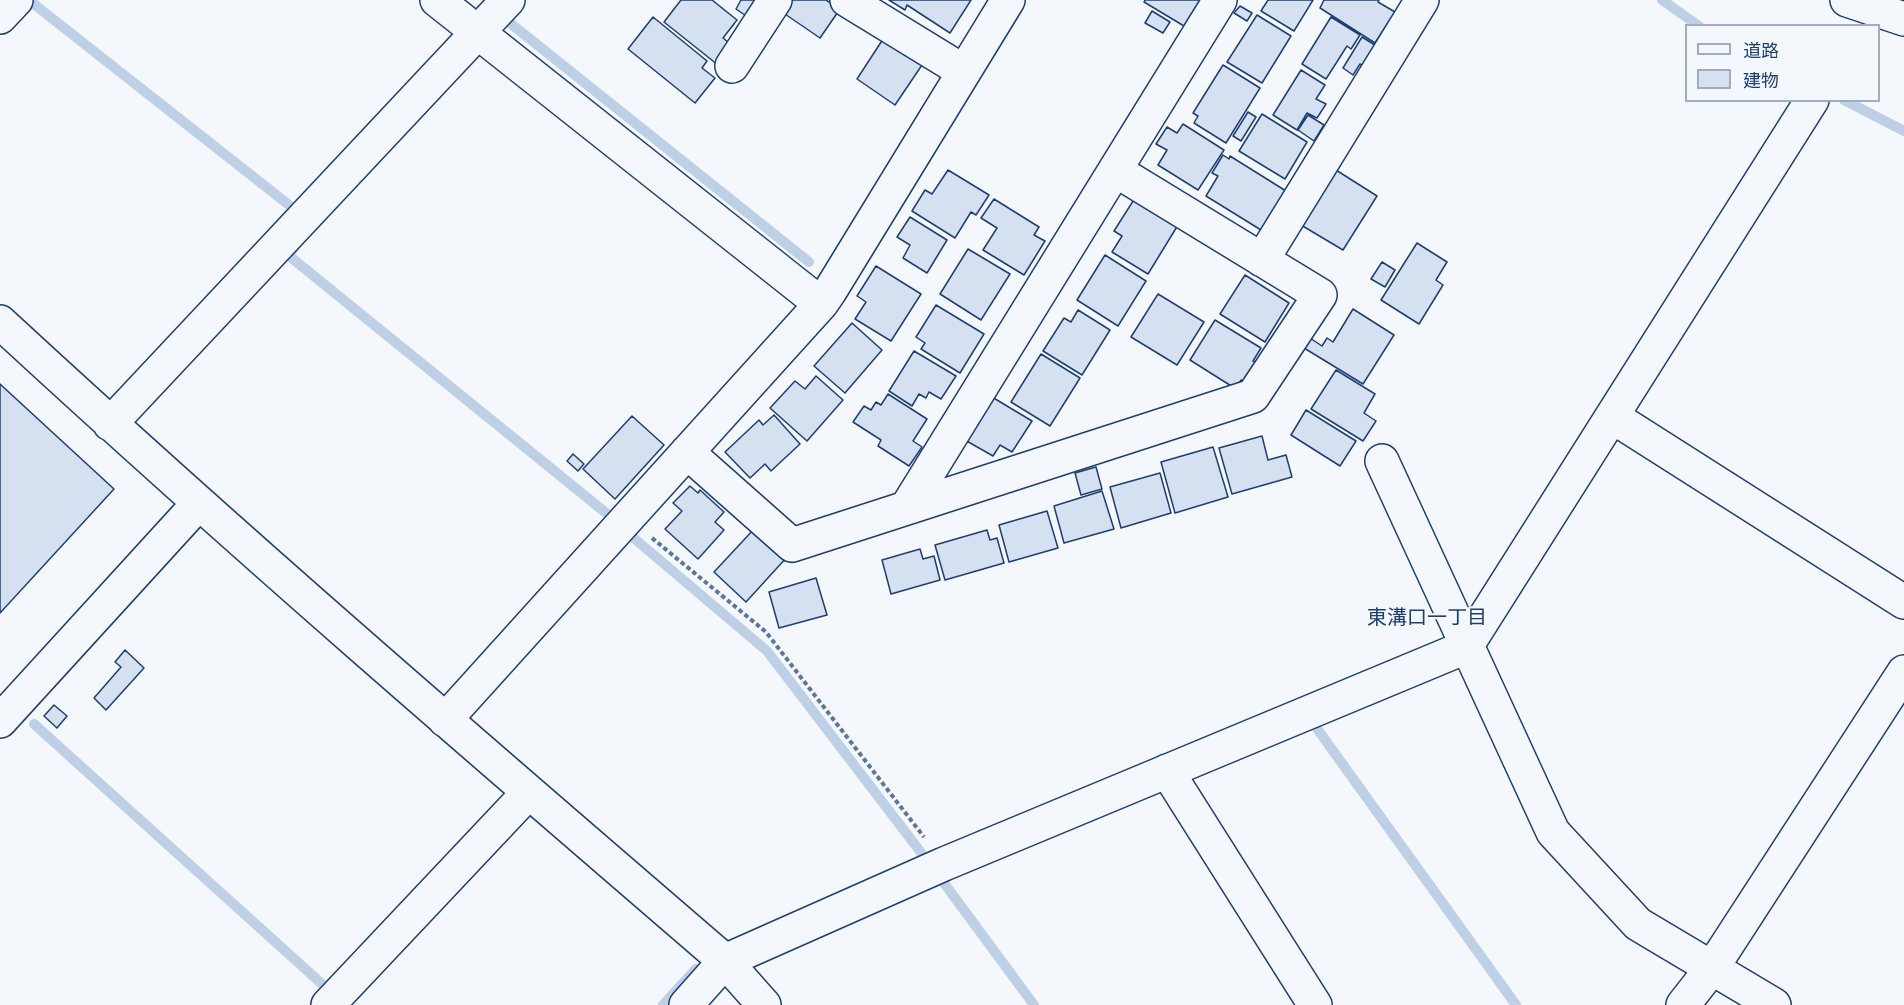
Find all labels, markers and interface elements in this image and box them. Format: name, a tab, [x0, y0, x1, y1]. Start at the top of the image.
legend	[1685, 24, 1880, 102]
text: 道路	[1743, 40, 1779, 62]
text: 建物	[1743, 70, 1779, 92]
district label: 東溝口一丁目	[1367, 606, 1487, 630]

